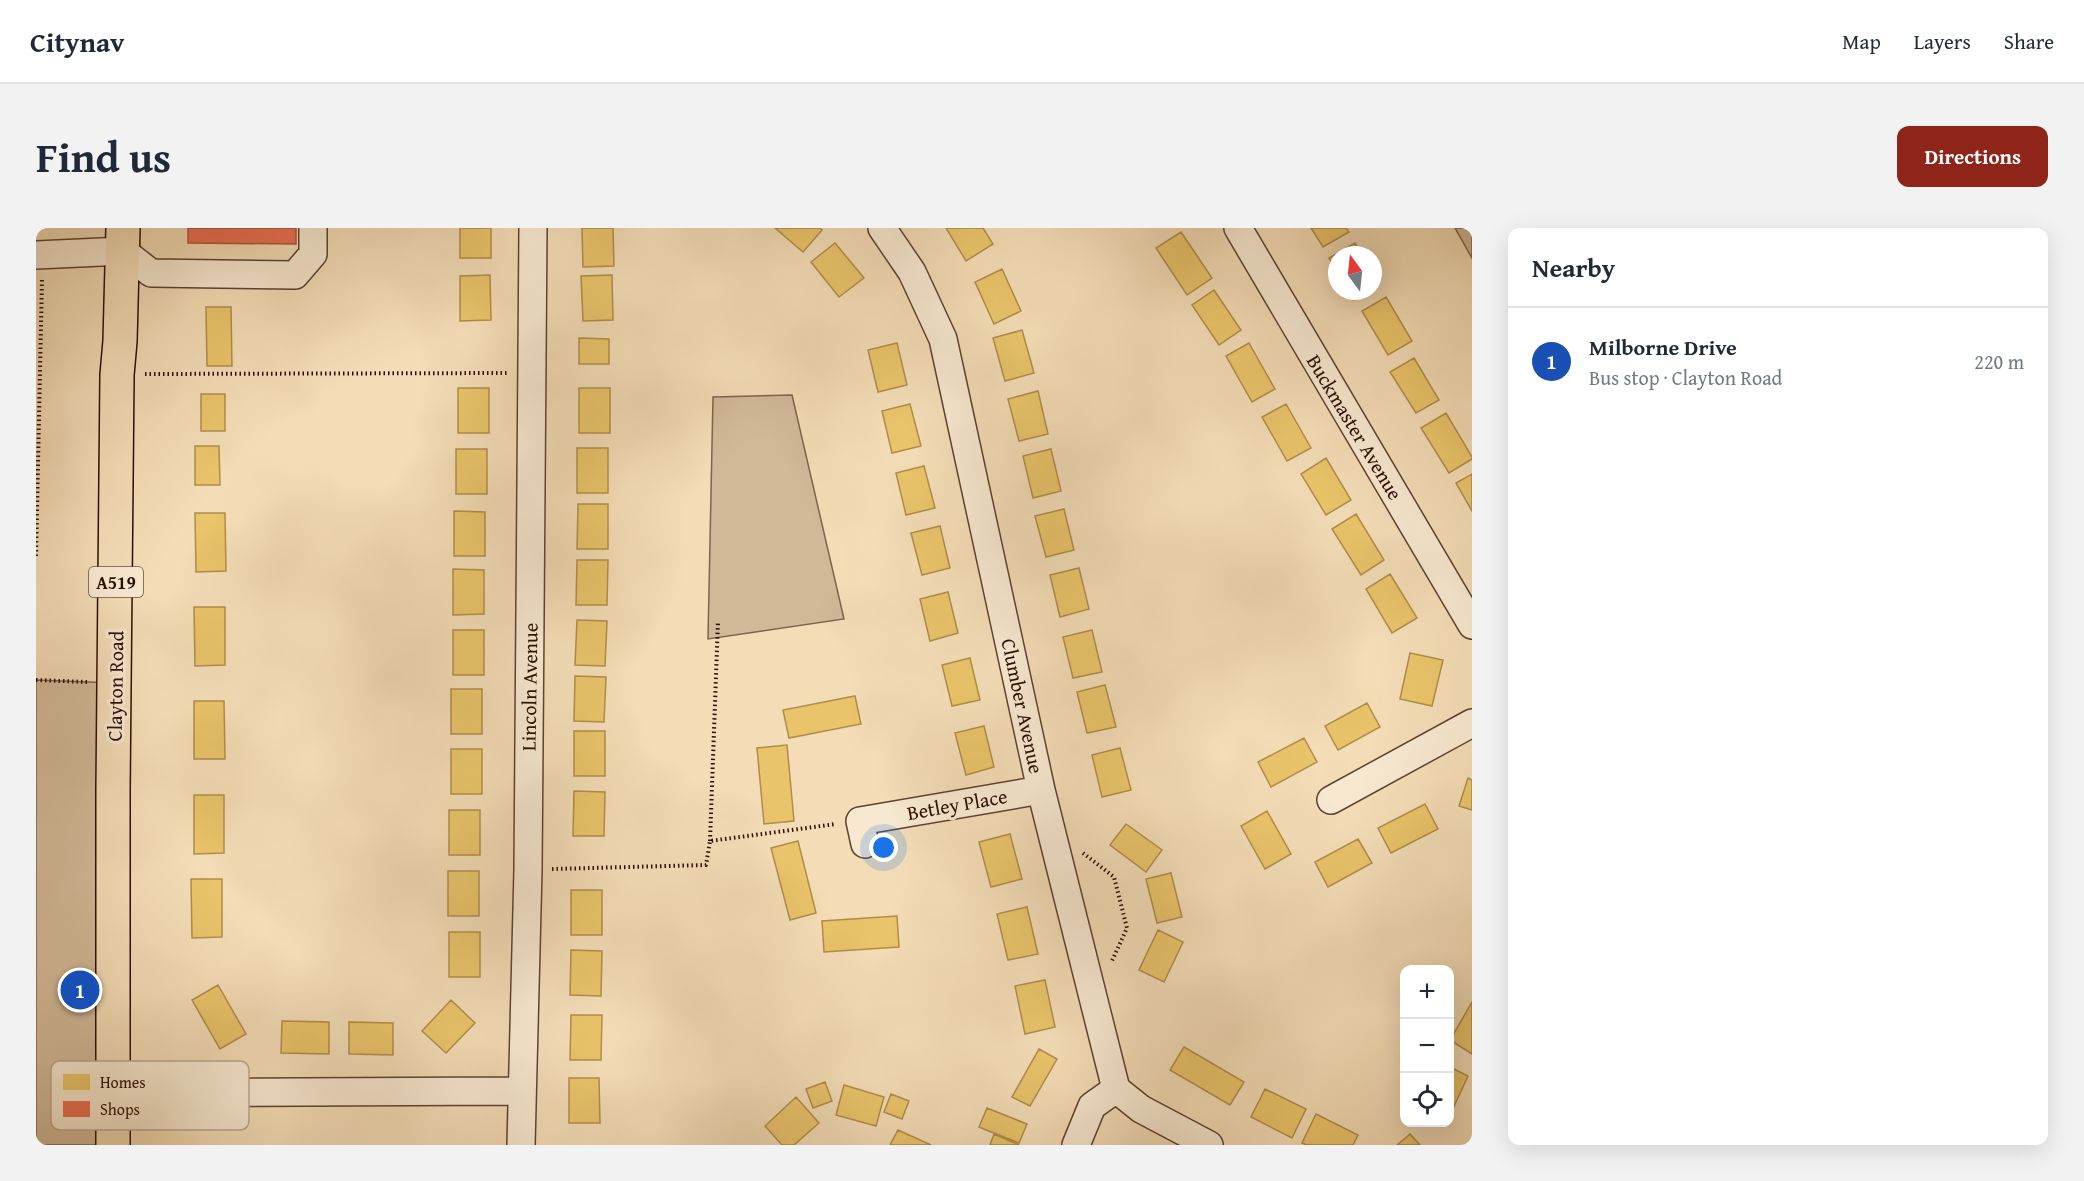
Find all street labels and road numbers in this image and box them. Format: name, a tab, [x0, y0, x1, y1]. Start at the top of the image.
street label: Buckmaster Avenue	[1300, 349, 1410, 505]
road number: A519	[89, 567, 143, 597]
street label: Lincoln Avenue	[513, 623, 545, 751]
street label: Clayton Road	[100, 630, 130, 742]
street label: Clumber Avenue	[995, 636, 1051, 776]
street label: Betley Place	[905, 781, 1009, 827]

